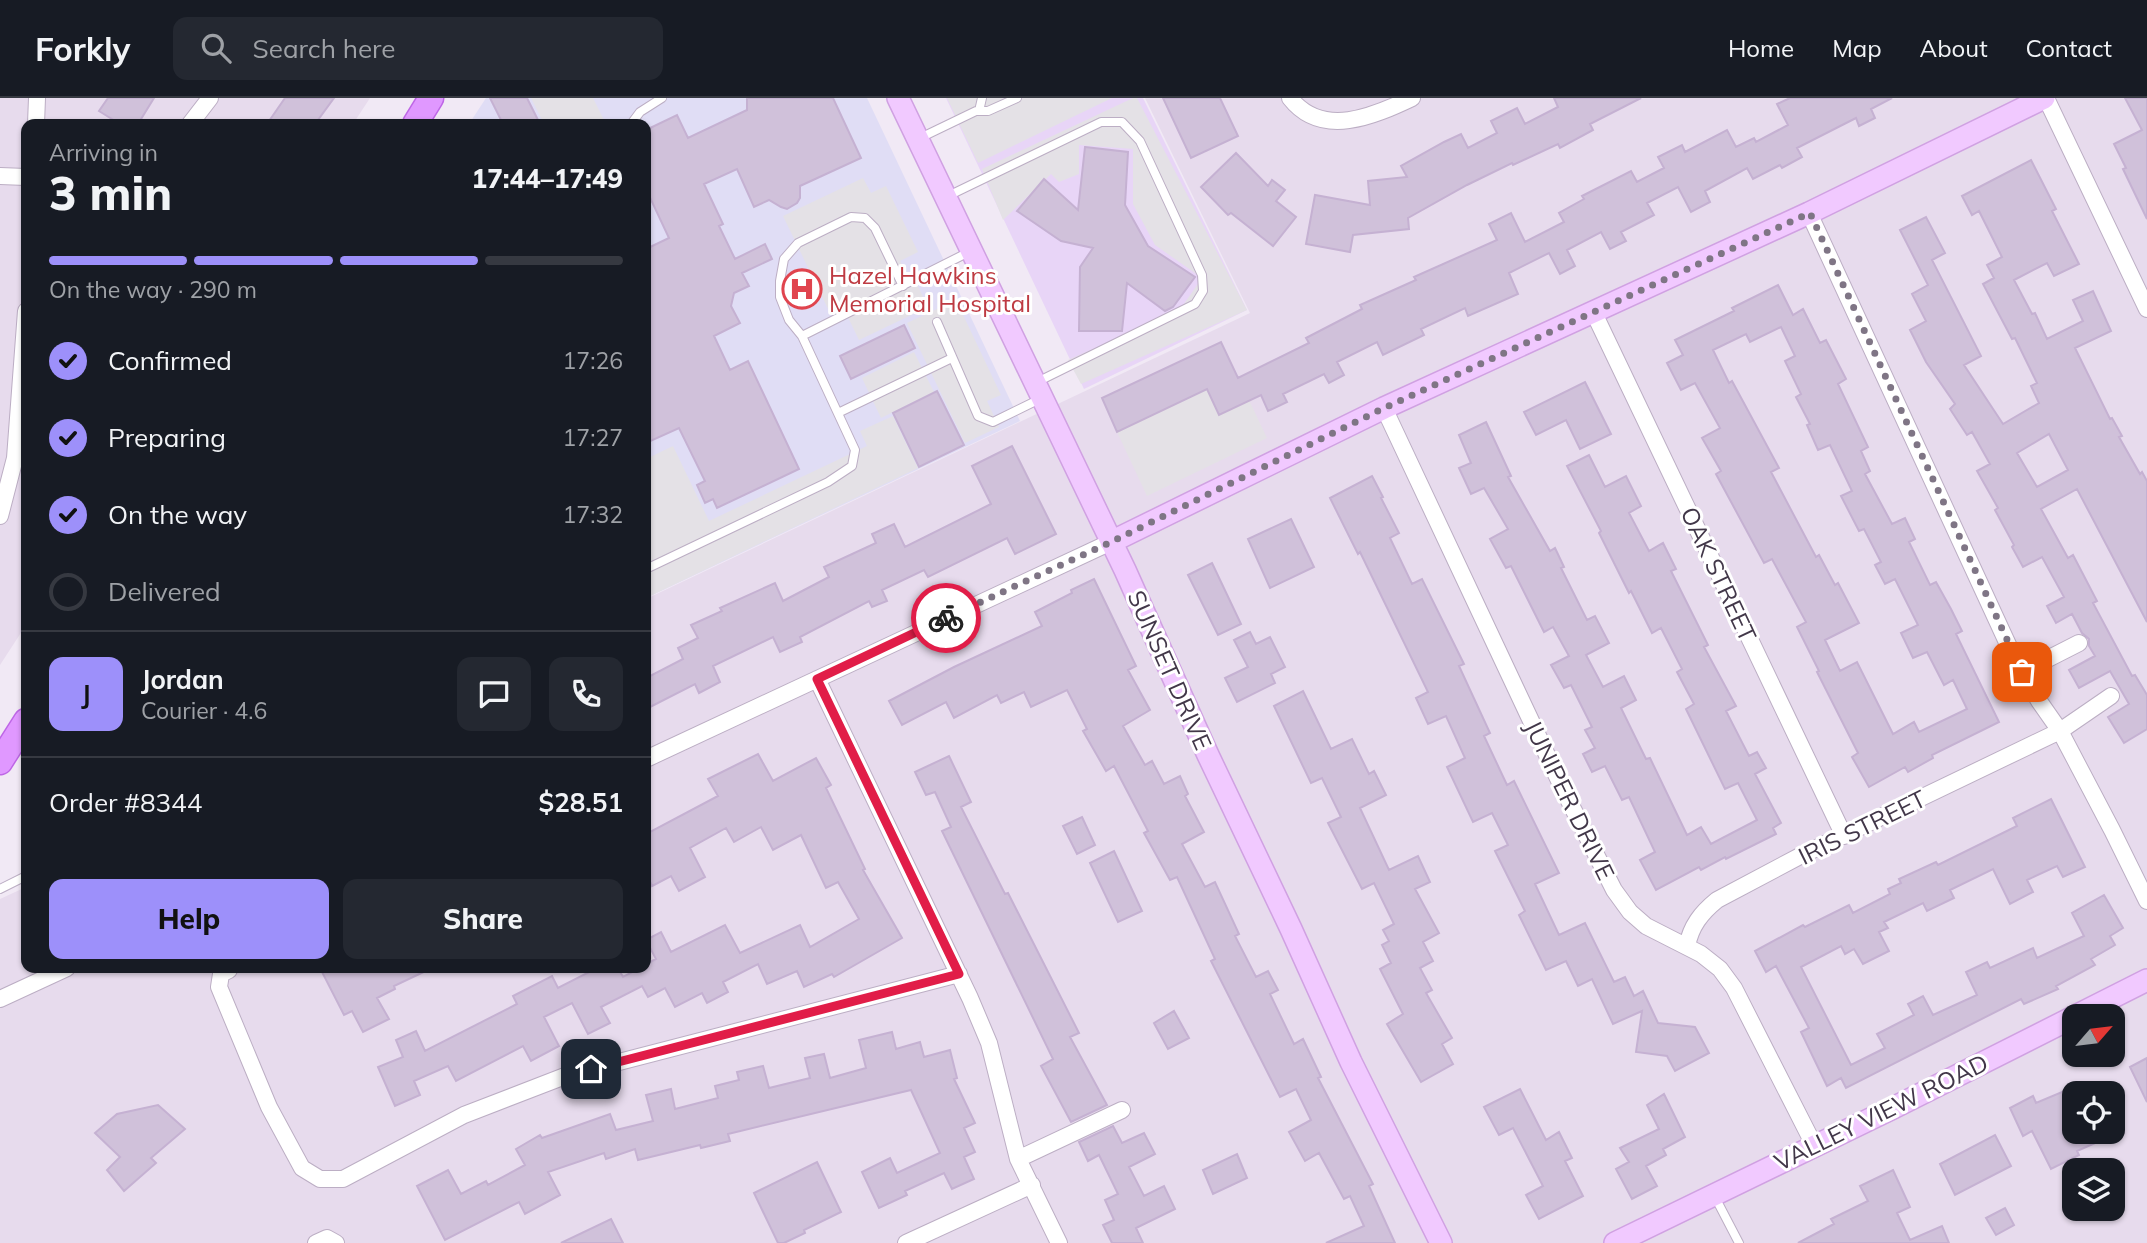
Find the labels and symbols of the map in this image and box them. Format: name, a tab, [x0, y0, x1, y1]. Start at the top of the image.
place label: Hazel Hawkins Memorial Hospital	[829, 260, 1031, 318]
hospital icon: Hazel Hawkins Memorial Hospital	[781, 268, 823, 310]
street label: OAK STREET	[1675, 502, 1764, 647]
courier	[911, 583, 981, 653]
street label: SUNSET DRIVE	[1121, 586, 1219, 754]
pin	[1992, 642, 2052, 702]
street label: JUNIPER DRIVE	[1518, 715, 1622, 885]
street label: IRIS STREET	[1793, 783, 1931, 871]
north arrow	[2062, 1004, 2124, 1068]
pin	[561, 1039, 621, 1099]
street label: VALLEY VIEW ROAD	[1769, 1047, 1993, 1177]

